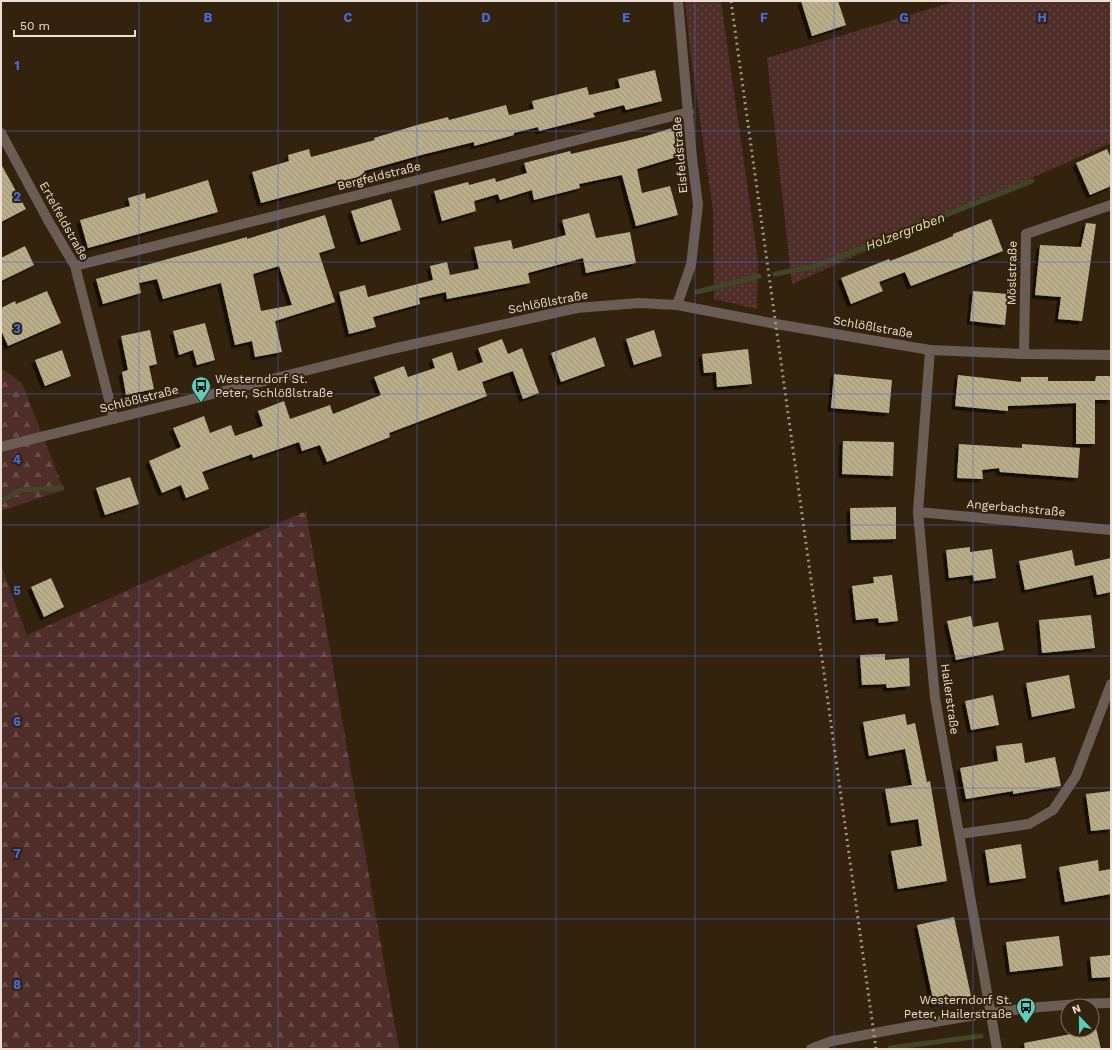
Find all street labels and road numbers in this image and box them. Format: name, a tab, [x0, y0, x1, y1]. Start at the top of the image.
street label: Eisfeldstraße	[670, 116, 690, 194]
street label: Bergfeldstraße	[336, 159, 422, 193]
street label: Ertelfeldstraße	[37, 179, 91, 263]
street label: Möslstraße	[1004, 241, 1020, 305]
street label: Schlößlstraße	[507, 287, 589, 317]
street label: Schlößlstraße	[832, 313, 914, 341]
street label: Schlößlstraße	[98, 382, 180, 416]
street label: Angerbachstraße	[966, 497, 1066, 519]
street label: Hailerstraße	[938, 663, 962, 735]

